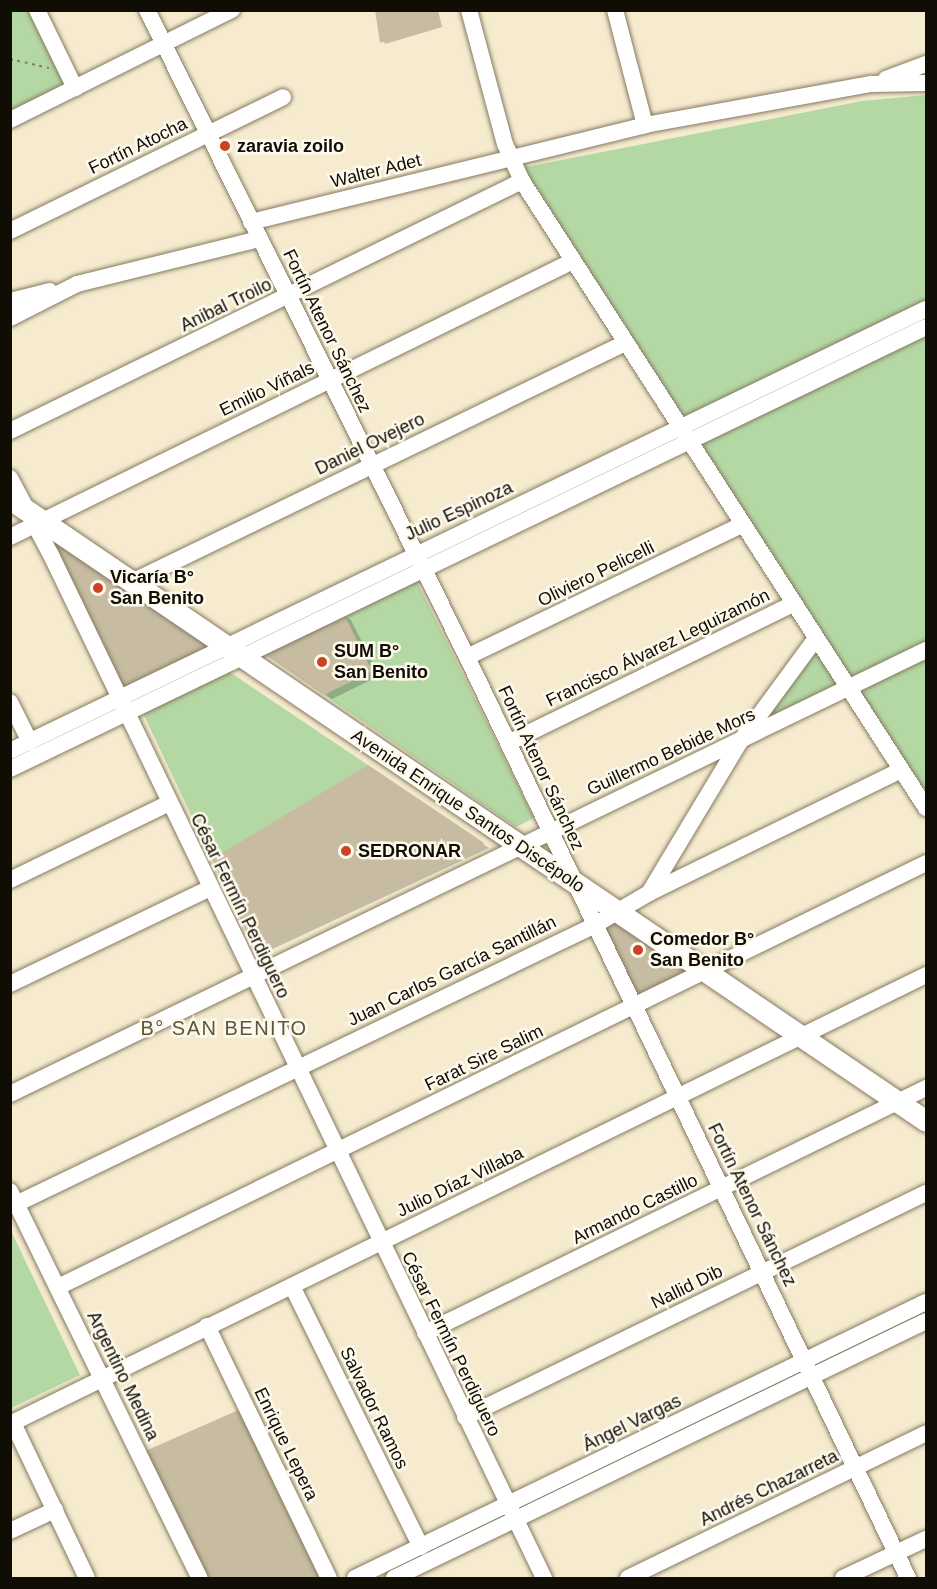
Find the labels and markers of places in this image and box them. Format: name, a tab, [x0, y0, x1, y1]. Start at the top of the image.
place label: zaravia zoilo	[237, 135, 344, 157]
marker: zaravia zoilo	[218, 139, 232, 153]
place label: Vicaría B° San Benito	[110, 567, 204, 610]
marker: Vicaría B° San Benito	[91, 581, 105, 595]
place label: SUM B° San Benito	[334, 641, 428, 684]
marker: SUM B° San Benito	[315, 655, 329, 669]
place label: SEDRONAR	[358, 840, 461, 862]
marker: SEDRONAR	[339, 844, 353, 858]
place label: Comedor B° San Benito	[650, 929, 754, 972]
marker: Comedor B° San Benito	[631, 943, 645, 957]

